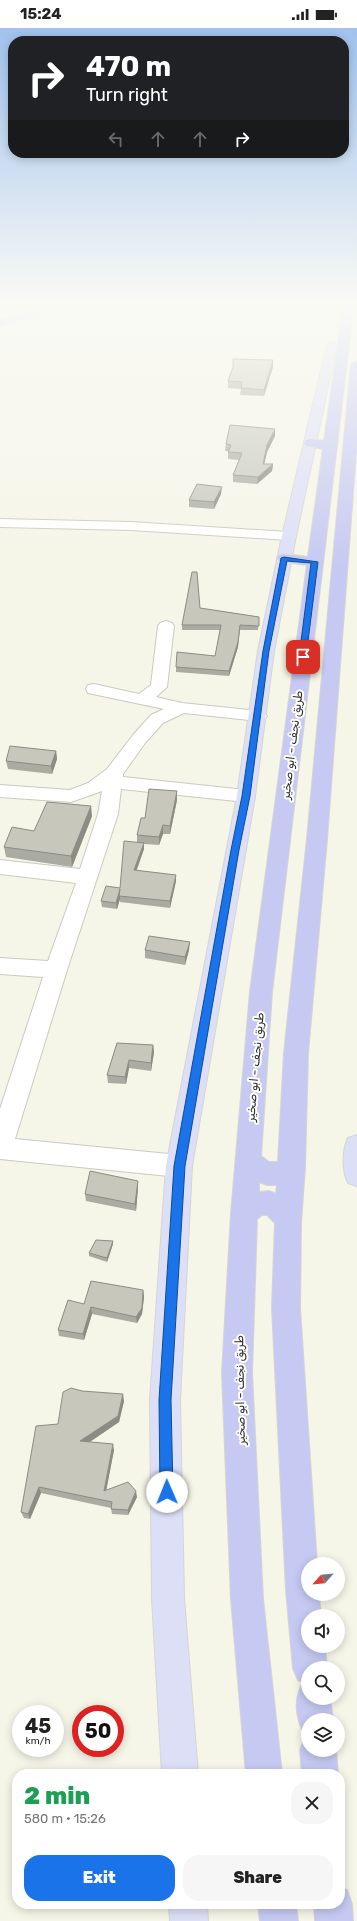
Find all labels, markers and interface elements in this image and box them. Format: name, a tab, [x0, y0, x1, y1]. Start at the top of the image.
text: 15:24	[20, 5, 61, 23]
text: 470 m	[86, 50, 171, 83]
icon: right	[20, 52, 72, 104]
text: Turn right	[86, 84, 168, 106]
icon: left	[105, 128, 127, 150]
icon: ahead	[147, 128, 169, 150]
icon: ahead	[189, 128, 211, 150]
icon: right	[231, 128, 253, 150]
pin	[286, 640, 320, 674]
icon: arrive	[292, 646, 314, 668]
street label: طريق نجف - ابو صخير	[278, 690, 307, 801]
street label: طريق نجف - ابو صخير	[243, 1012, 268, 1123]
street label: طريق نجف - ابو صخير	[232, 1335, 249, 1446]
position arrow	[146, 1471, 188, 1513]
north arrow	[301, 1557, 345, 1601]
map controls	[301, 1557, 345, 1757]
button: sound	[301, 1609, 345, 1653]
button: search	[301, 1661, 345, 1705]
speed limit sign: 50	[72, 1705, 124, 1757]
button: layers	[301, 1713, 345, 1757]
text: 45	[25, 1714, 51, 1738]
text: km/h	[26, 1735, 50, 1747]
text: 2 min	[24, 1782, 90, 1810]
button: close	[291, 1782, 333, 1824]
text: 580 m · 15:26	[24, 1811, 106, 1826]
button: Exit	[24, 1855, 175, 1901]
button: Share	[183, 1855, 333, 1901]

